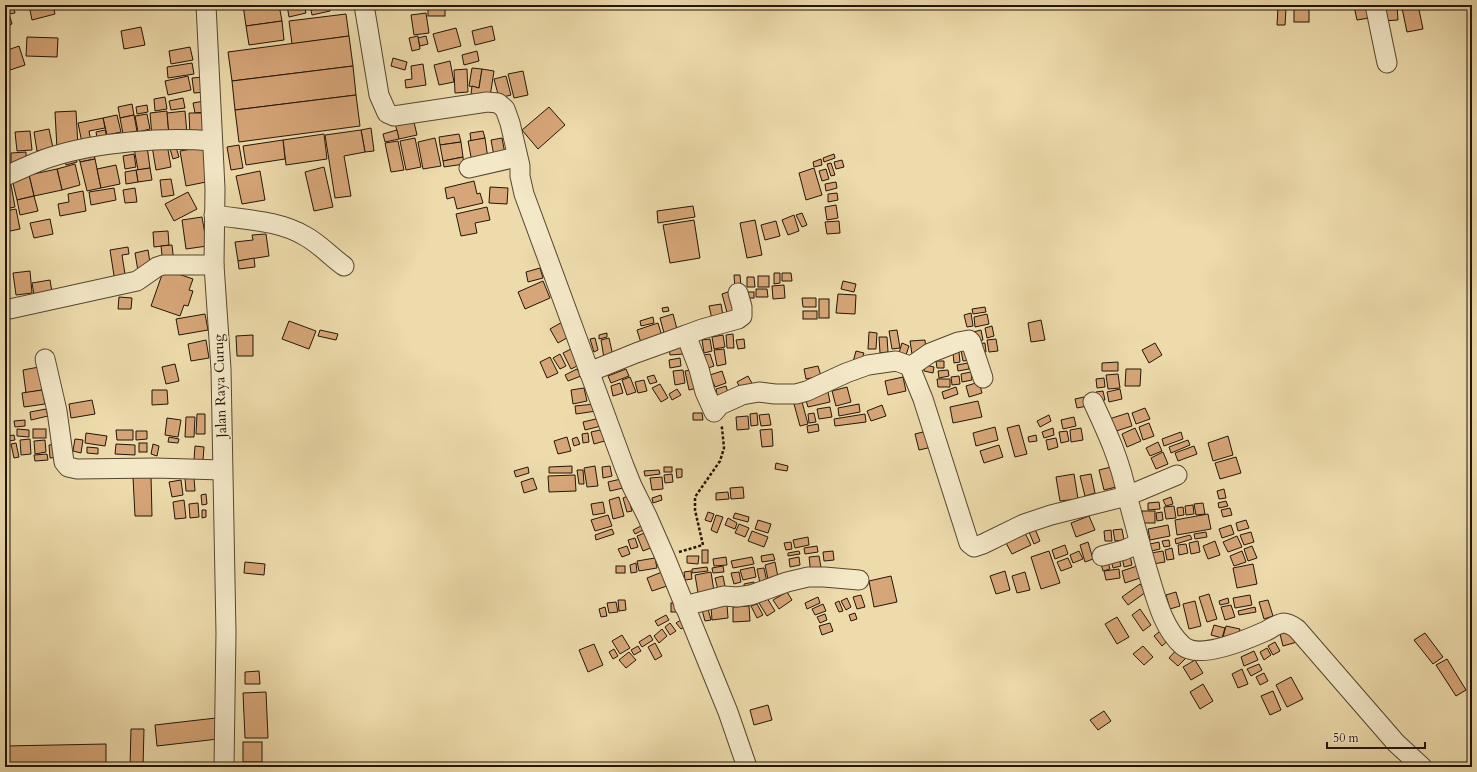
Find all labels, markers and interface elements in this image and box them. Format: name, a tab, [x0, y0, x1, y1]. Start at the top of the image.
street label: Jalan Raya Curug	[209, 334, 231, 440]
scale bar	[1327, 724, 1425, 750]
text: 50 m	[1333, 730, 1360, 746]

